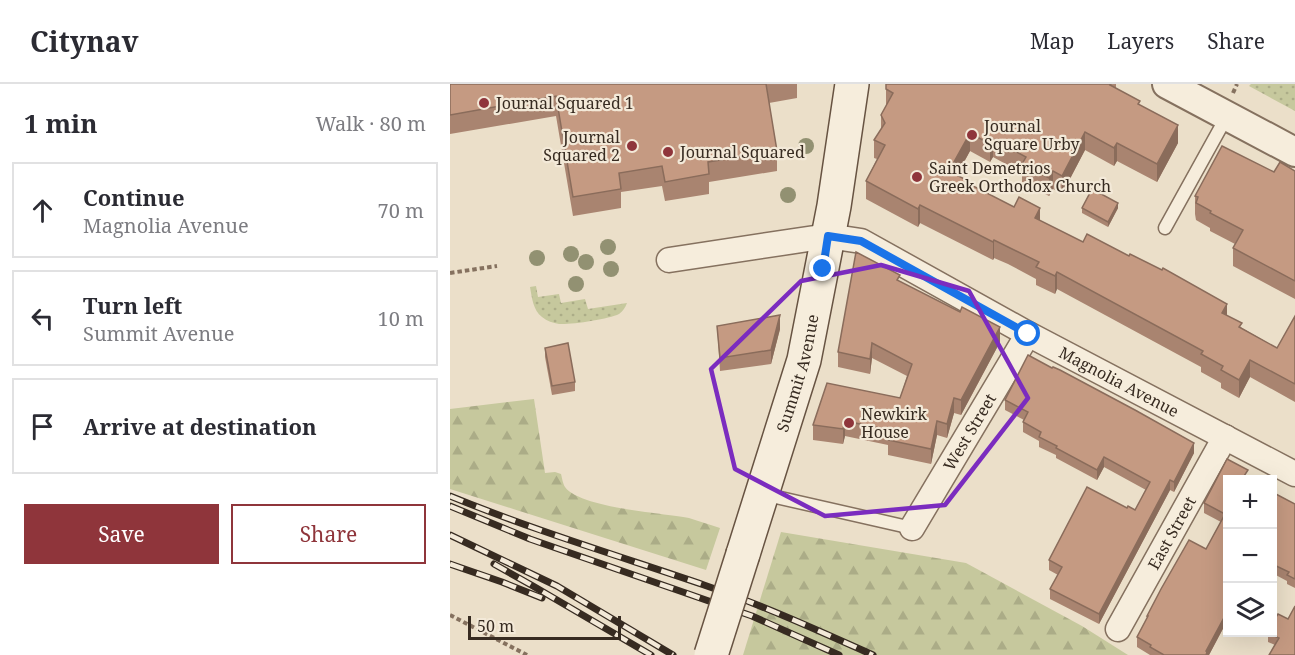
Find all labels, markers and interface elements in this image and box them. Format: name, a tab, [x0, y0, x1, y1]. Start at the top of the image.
text: Citynav	[30, 22, 139, 60]
text: Map	[1030, 27, 1074, 55]
text: Layers	[1107, 27, 1174, 55]
text: Share	[1207, 27, 1265, 55]
place label: Journal Squared 1	[495, 92, 634, 114]
marker: Journal Squared 1	[477, 96, 491, 110]
text: 1 min	[24, 105, 98, 141]
text: Walk · 80 m	[315, 110, 426, 137]
place label: Journal Square Urby	[983, 115, 1080, 155]
place label: Journal Squared 2	[543, 126, 620, 166]
marker: Journal Square Urby	[965, 128, 979, 142]
marker: Journal Squared 2	[625, 139, 639, 153]
place label: Journal Squared	[679, 141, 805, 163]
marker: Journal Squared	[661, 145, 675, 159]
place label: Saint Demetrios Greek Orthodox Church	[929, 157, 1111, 197]
marker: Saint Demetrios Greek Orthodox Church	[910, 170, 924, 184]
text: Continue	[83, 182, 185, 212]
icon: ahead	[26, 194, 59, 227]
text: 70 m	[378, 197, 424, 224]
text: Magnolia Avenue	[83, 212, 249, 239]
route end	[809, 255, 835, 281]
text: Turn left	[83, 290, 182, 320]
icon: left	[26, 302, 59, 335]
text: 10 m	[378, 305, 424, 332]
street label: Summit Avenue	[771, 312, 824, 435]
text: Summit Avenue	[83, 320, 235, 347]
route start	[1014, 320, 1040, 346]
street label: Magnolia Avenue	[1055, 341, 1183, 422]
street label: West Street	[938, 389, 1001, 474]
place label: Newkirk House	[861, 403, 928, 443]
icon: arrive	[26, 410, 59, 443]
text: Arrive at destination	[83, 411, 317, 441]
marker: Newkirk House	[842, 416, 856, 430]
map controls	[1223, 475, 1277, 637]
button: +	[1223, 475, 1277, 529]
street label: East Street	[1142, 492, 1201, 574]
button: Save	[24, 504, 219, 564]
button: Share	[231, 504, 426, 564]
button: −	[1223, 529, 1277, 583]
button: layers	[1223, 583, 1277, 637]
scale bar	[468, 613, 621, 640]
text: 50 m	[477, 615, 514, 637]

